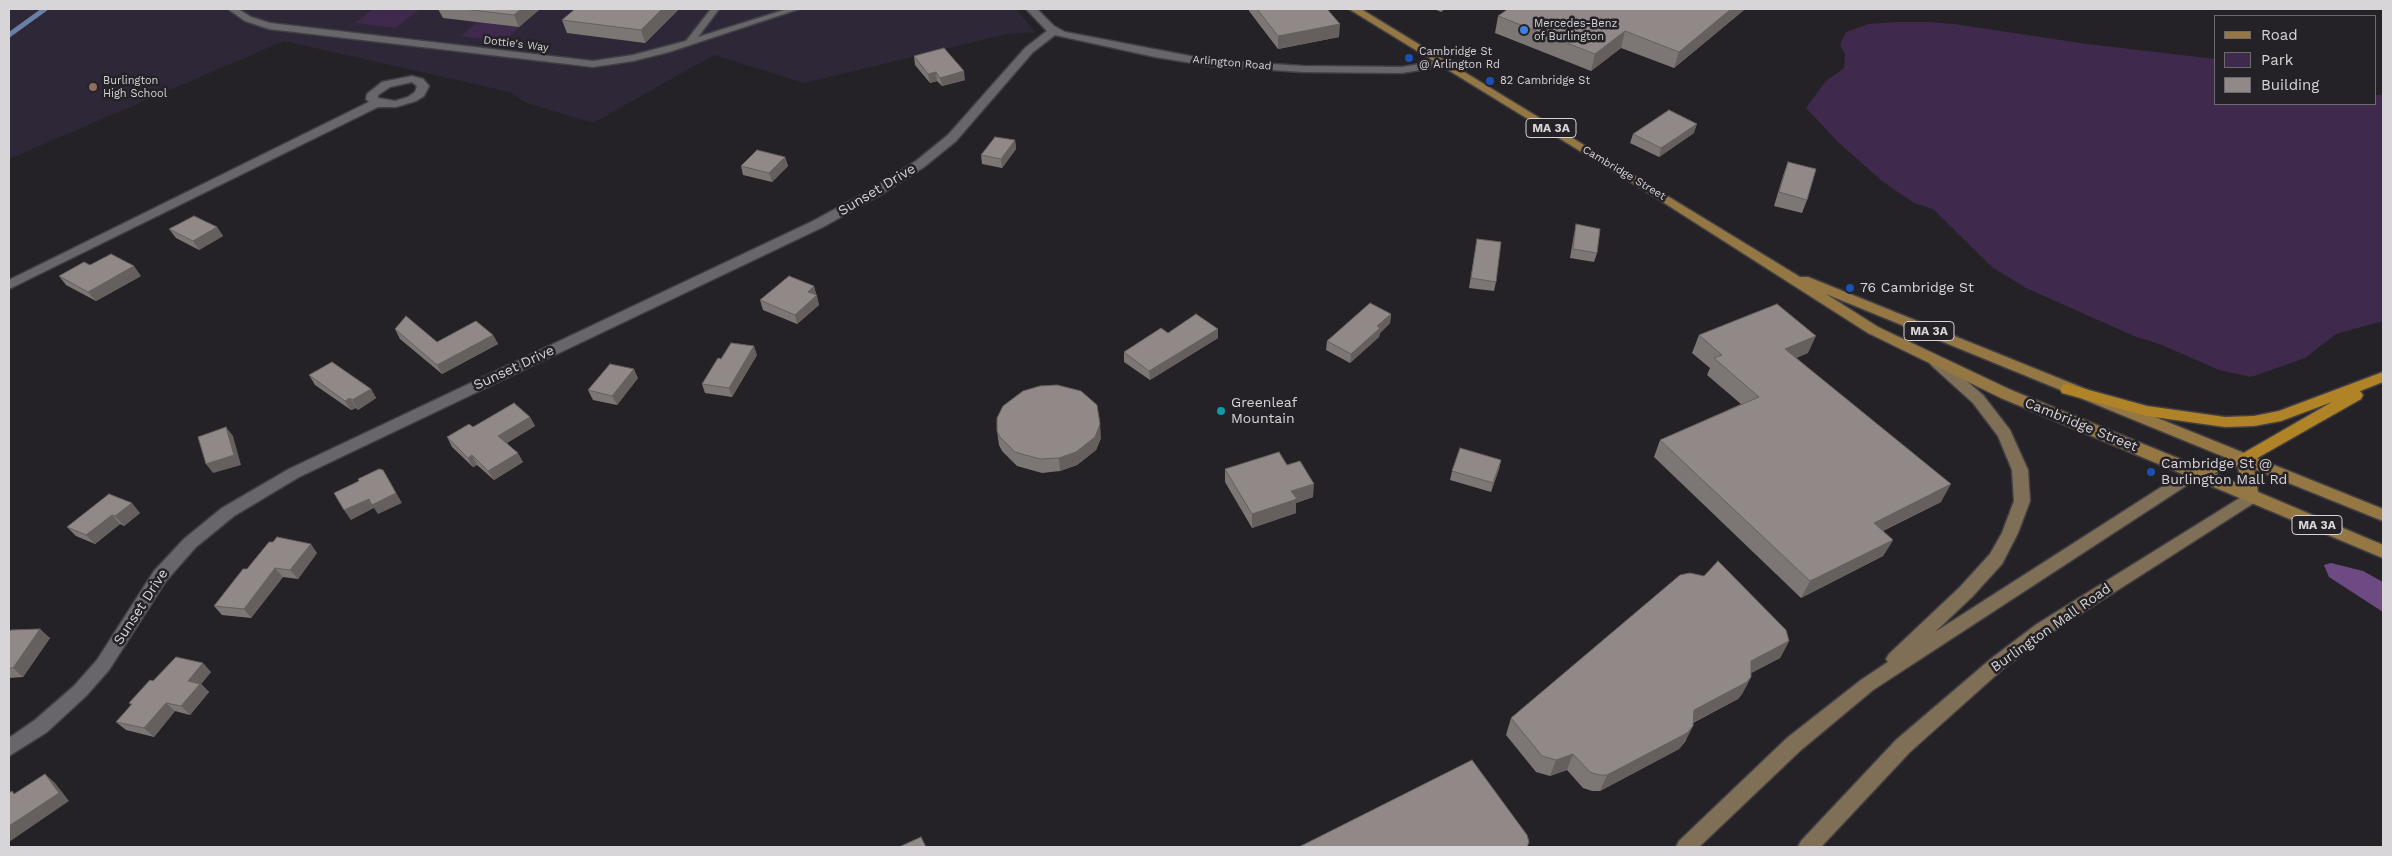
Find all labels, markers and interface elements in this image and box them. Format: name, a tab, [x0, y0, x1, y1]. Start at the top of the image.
legend	[2214, 15, 2377, 105]
place label: Mercedes-Benz of Burlington	[1534, 17, 1617, 43]
marker: Mercedes-Benz of Burlington	[1518, 24, 1530, 36]
text: Road	[2261, 26, 2298, 44]
street label: Dottie's Way	[483, 33, 549, 55]
place label: Cambridge St @ Arlington Rd	[1419, 45, 1500, 71]
text: Park	[2261, 51, 2293, 69]
marker: Cambridge St @ Arlington Rd	[1403, 52, 1415, 64]
street label: Arlington Road	[1192, 53, 1272, 73]
place label: Burlington High School	[103, 74, 167, 100]
place label: 82 Cambridge St	[1500, 74, 1590, 88]
marker: 82 Cambridge St	[1484, 75, 1496, 87]
text: Building	[2261, 76, 2319, 94]
marker: Burlington High School	[87, 81, 99, 93]
road number: MA 3A	[1526, 119, 1576, 138]
street label: Cambridge Street	[1580, 143, 1668, 203]
street label: Sunset Drive	[835, 160, 919, 220]
place label: 76 Cambridge St	[1860, 280, 1974, 296]
marker: 76 Cambridge St	[1844, 282, 1856, 294]
road number: MA 3A	[1904, 322, 1954, 341]
street label: Sunset Drive	[471, 342, 557, 394]
place label: Greenleaf Mountain	[1231, 395, 1297, 428]
street label: Cambridge Street	[2022, 395, 2140, 455]
marker: Greenleaf Mountain	[1215, 405, 1227, 417]
place label: Cambridge St @ Burlington Mall Rd	[2161, 456, 2287, 488]
marker: Cambridge St @ Burlington Mall Rd	[2145, 466, 2157, 478]
road number: MA 3A	[2292, 516, 2342, 534]
street label: Sunset Drive	[110, 566, 172, 648]
street label: Burlington Mall Road	[1988, 580, 2114, 676]

